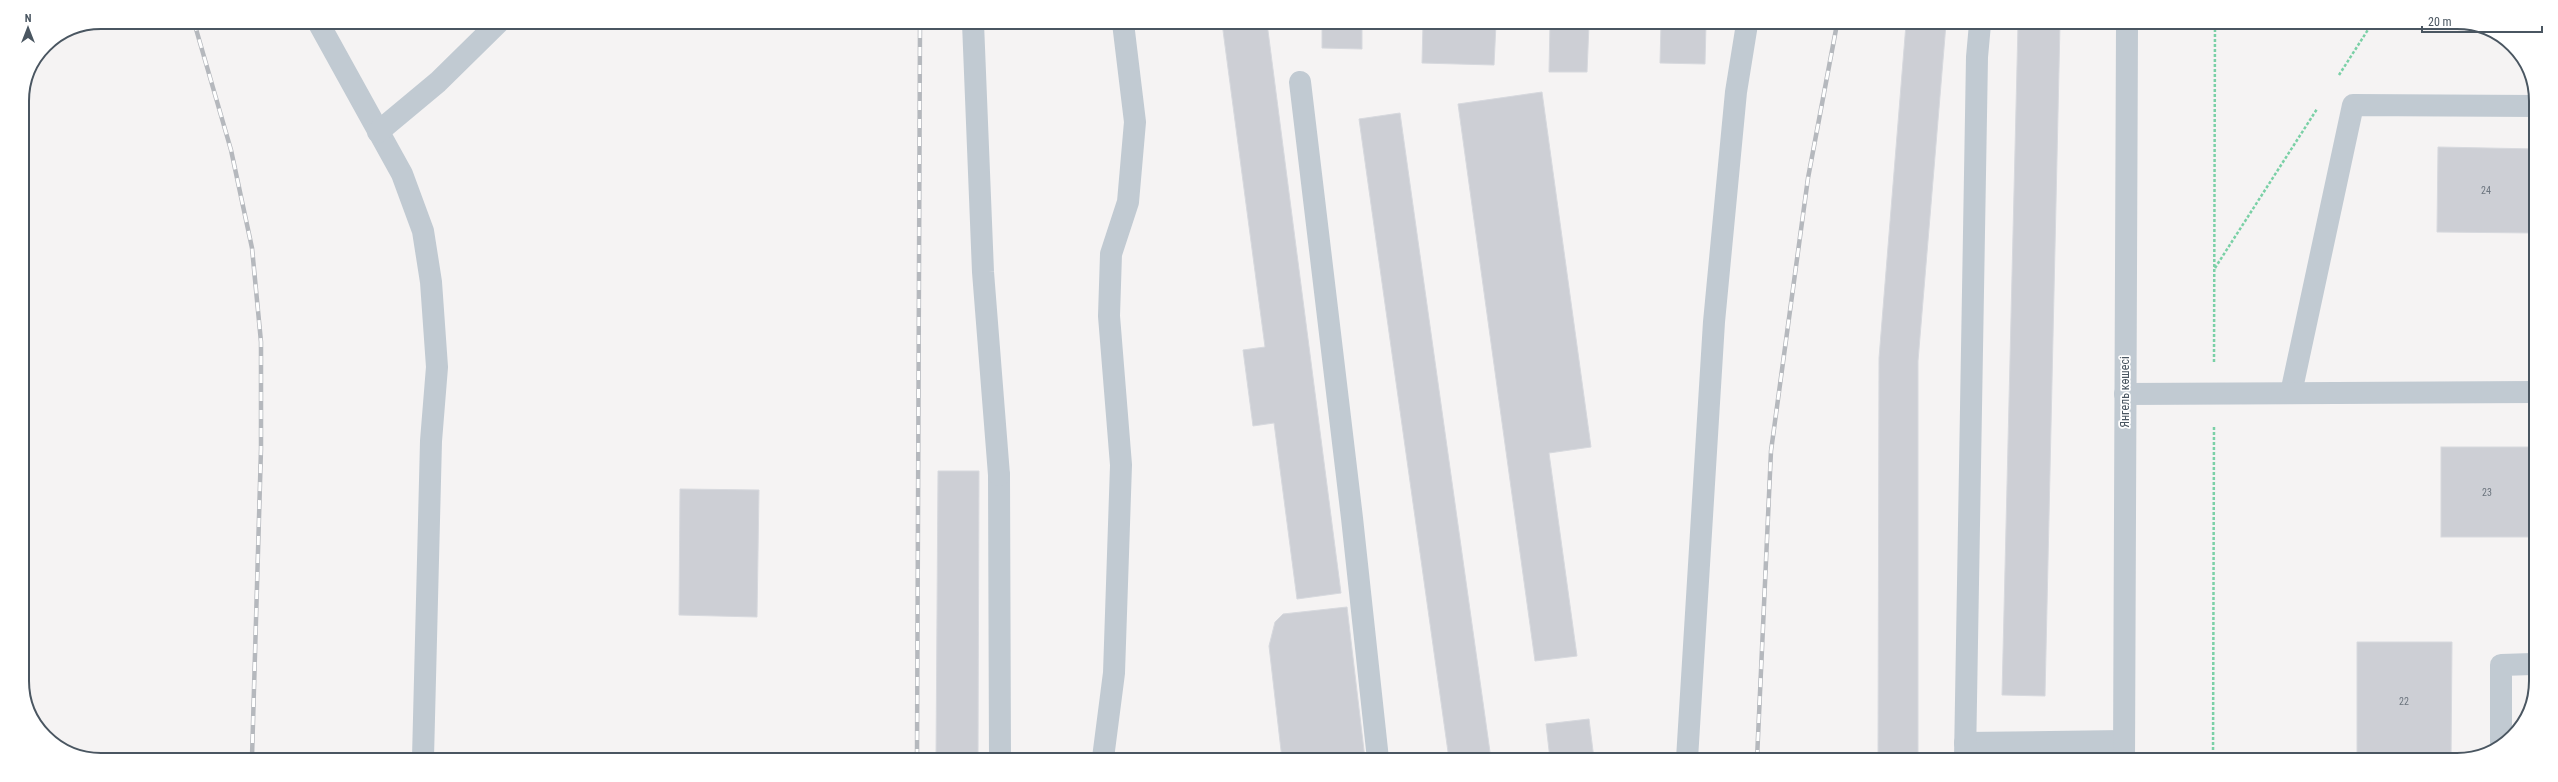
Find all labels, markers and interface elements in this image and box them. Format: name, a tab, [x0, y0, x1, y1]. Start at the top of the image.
north arrow	[8, 8, 48, 48]
scale bar	[2422, 8, 2542, 34]
text: N	[25, 12, 32, 25]
text: 20 m	[2428, 15, 2452, 29]
house number: 24	[2481, 185, 2491, 196]
street label: Янгель көшесі	[2118, 356, 2132, 428]
house number: 23	[2482, 487, 2492, 498]
house number: 22	[2399, 696, 2409, 707]

